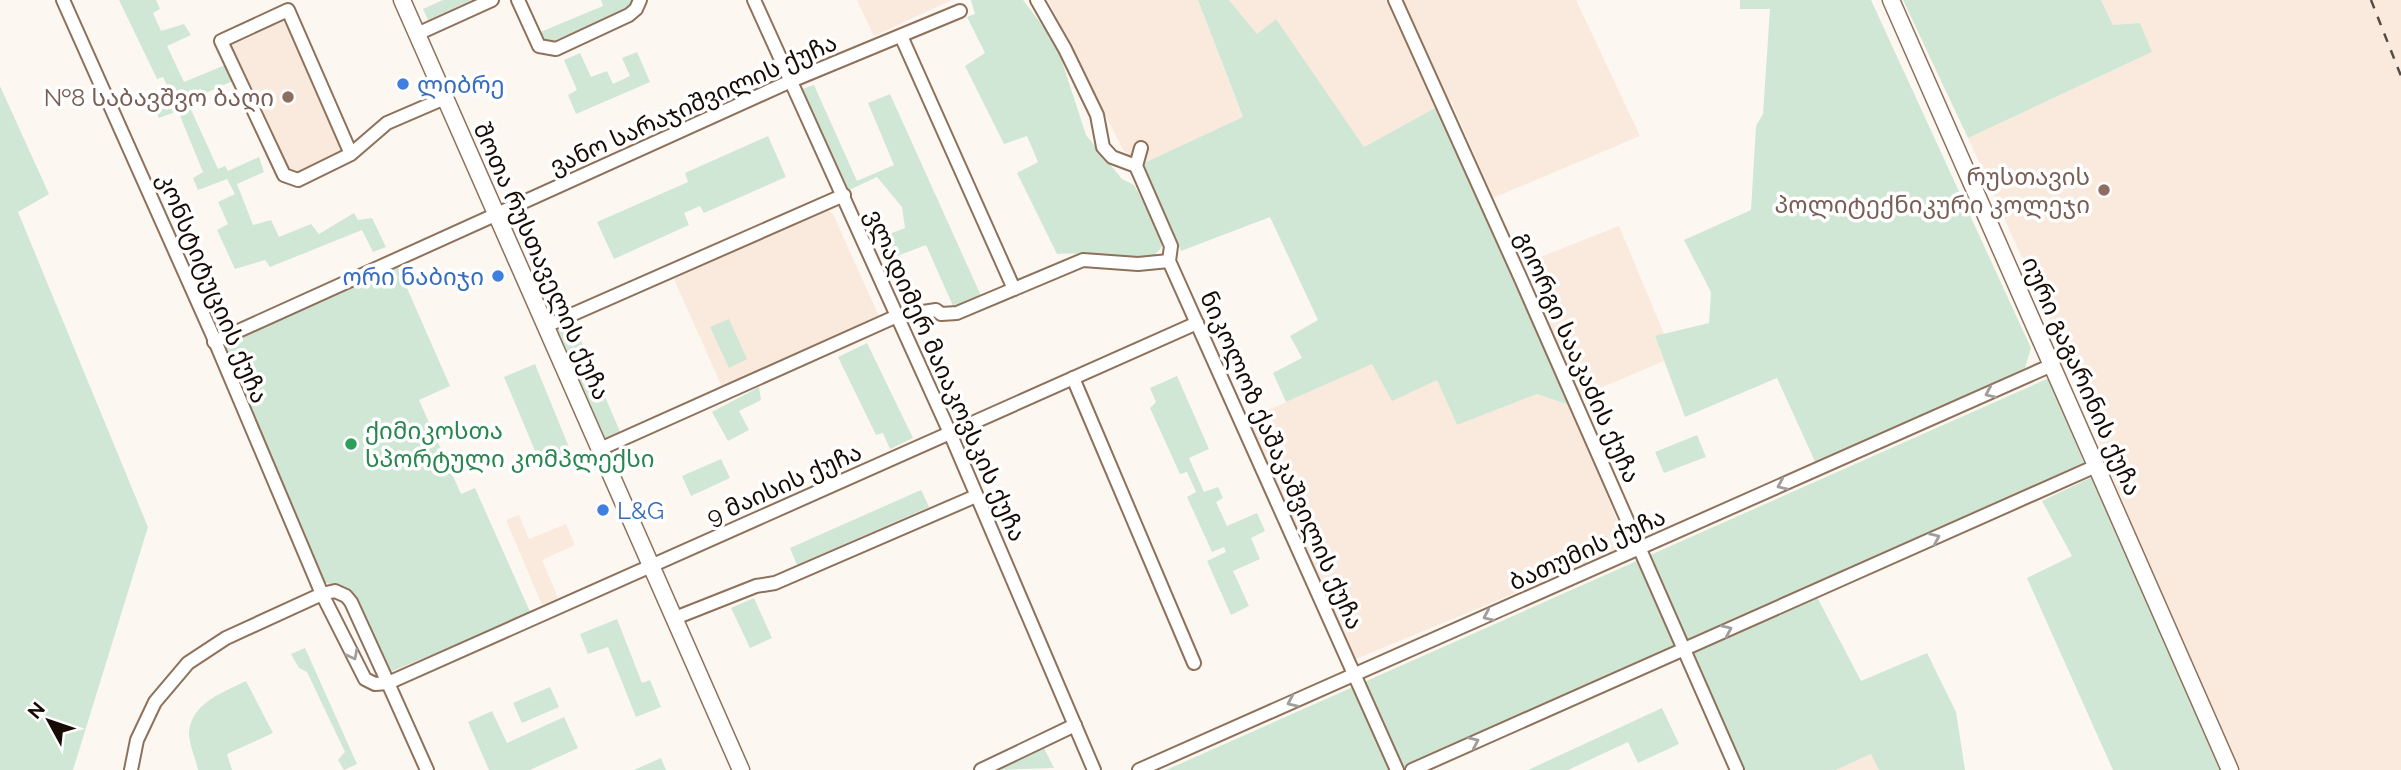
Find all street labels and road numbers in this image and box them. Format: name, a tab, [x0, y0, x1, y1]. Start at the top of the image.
street label: ვანო სარაჯიშვილის ქუჩა	[545, 27, 841, 181]
street label: შოთა რუსთაველის ქუჩა	[468, 118, 616, 404]
street label: კონსტიტუციის ქუჩა	[151, 169, 275, 407]
street label: ვლადიმერ მაიაკოვსკის ქუჩა	[859, 204, 1033, 546]
street label: გიორგი სააკაძის ქუჩა	[1509, 227, 1647, 487]
street label: იური გაგარინის ქუჩა	[2016, 252, 2148, 500]
street label: ნიკოლოზ ქაშაკაშვილის ქუჩა	[1194, 286, 1370, 634]
street label: 9 მაისის ქუჩა	[702, 437, 866, 531]
street label: ბათუმის ქუჩა	[1504, 502, 1670, 596]

